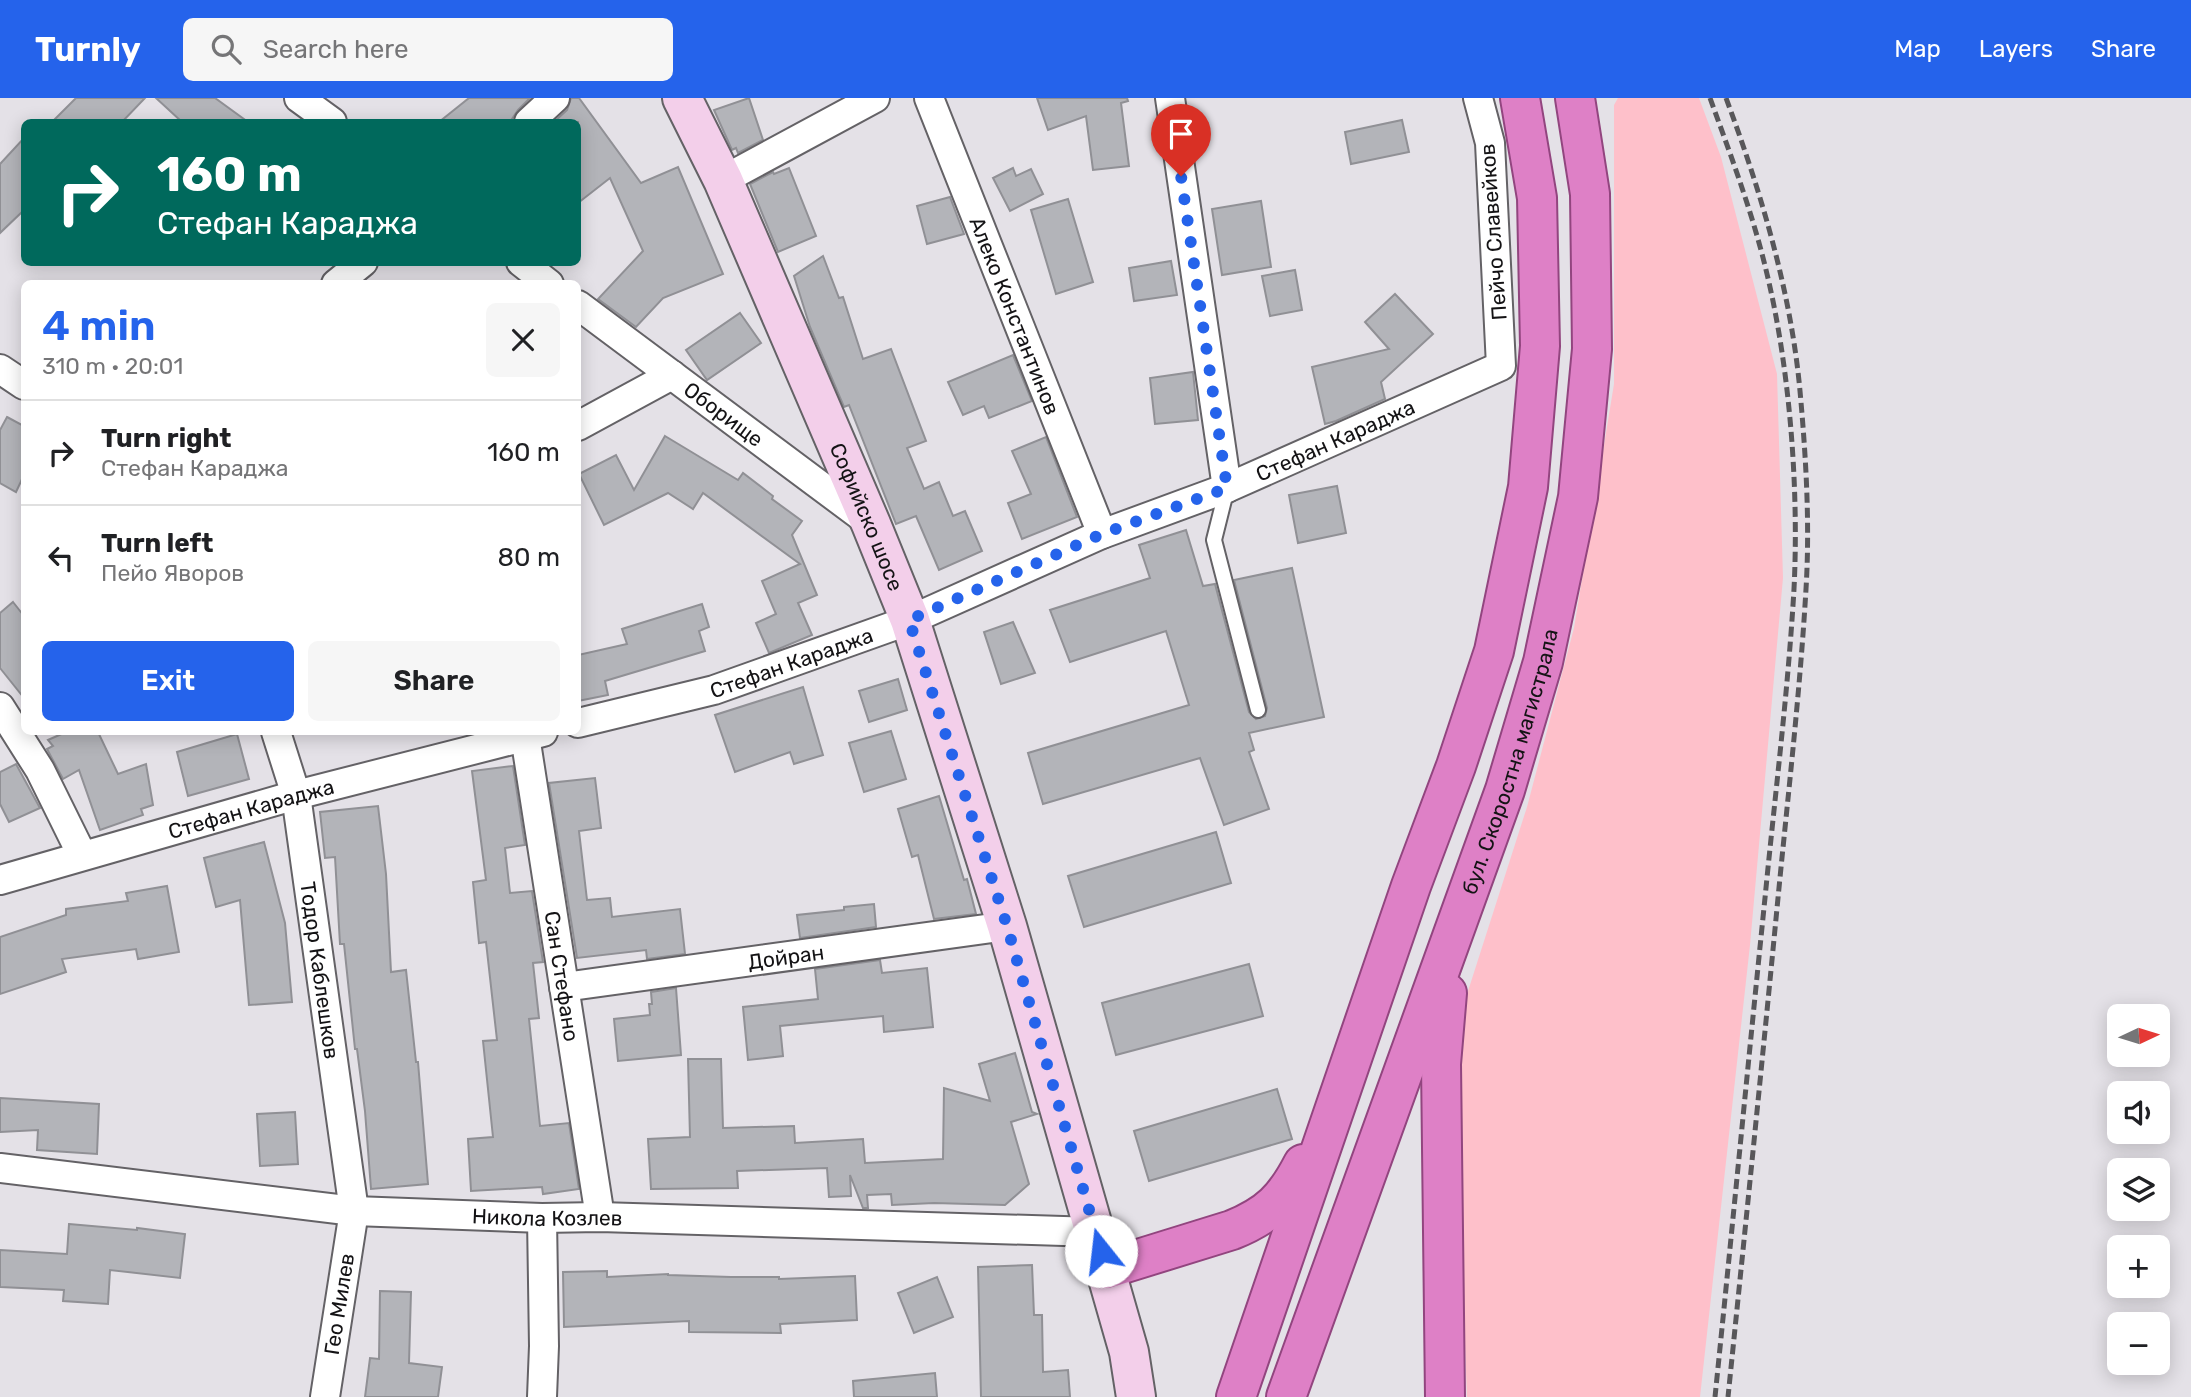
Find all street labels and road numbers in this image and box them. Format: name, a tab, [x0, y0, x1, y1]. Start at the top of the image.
street label: Пейчо Славейков	[1474, 143, 1512, 321]
street label: Алеко Константинов	[965, 213, 1066, 418]
street label: Оборище	[679, 376, 769, 452]
street label: Стефан Караджа	[1252, 394, 1418, 486]
street label: Софийско шосе	[825, 439, 909, 594]
street label: Стефан Караджа	[706, 622, 876, 703]
street label: бул. Скоростна магистрала	[1456, 626, 1562, 898]
street label: Стефан Караджа	[165, 773, 337, 844]
street label: Тодор Каблешков	[296, 880, 345, 1061]
street label: Сан Стефано	[540, 909, 585, 1043]
street label: Дойран	[746, 939, 826, 974]
street label: Никола Козлев	[471, 1203, 623, 1231]
street label: Гео Милев	[319, 1251, 359, 1357]

